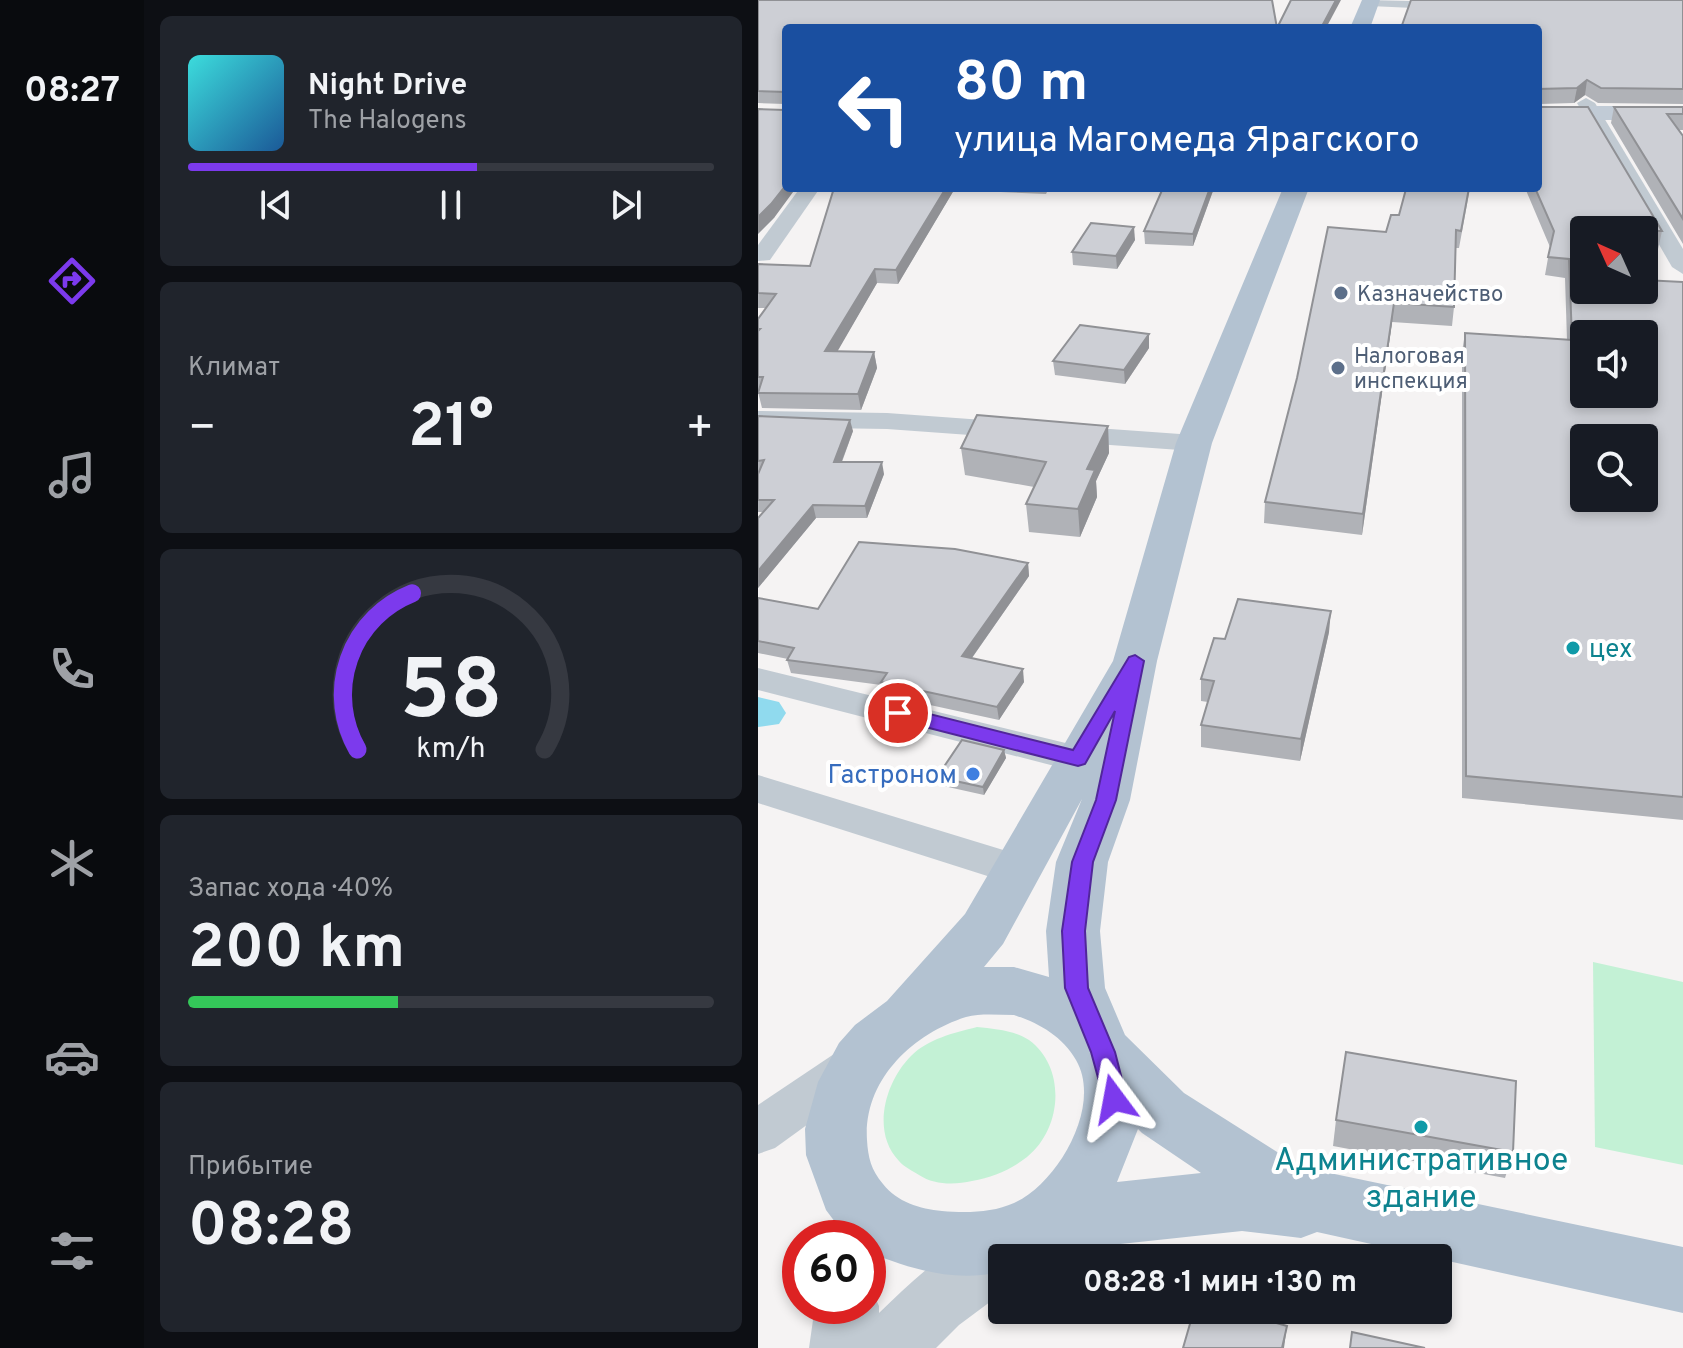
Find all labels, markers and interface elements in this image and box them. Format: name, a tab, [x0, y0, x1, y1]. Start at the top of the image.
text: 80 m	[954, 50, 1088, 120]
icon: left	[822, 56, 926, 160]
text: Night Drive	[308, 68, 467, 105]
text: 08:27	[24, 69, 120, 115]
text: The Halogens	[308, 105, 467, 138]
text: улица Магомеда Ярагского	[954, 119, 1420, 165]
icon: previous	[254, 183, 298, 227]
icon: pause	[429, 183, 473, 227]
icon: next	[604, 183, 648, 227]
north arrow	[1570, 216, 1658, 304]
map controls	[1570, 216, 1658, 512]
icon: directions	[44, 253, 100, 309]
place label: Казначейство	[1357, 282, 1503, 309]
marker: Казначейство	[1332, 284, 1350, 302]
button: sound	[1570, 320, 1658, 408]
place label: Налоговая инспекция	[1354, 344, 1468, 396]
text: Климат	[188, 352, 280, 385]
marker: Налоговая инспекция	[1329, 359, 1347, 377]
text: 21°	[408, 392, 494, 468]
text: −	[188, 402, 216, 458]
text: +	[686, 402, 714, 458]
button: search	[1570, 424, 1658, 512]
icon: music	[44, 447, 100, 503]
place label: цех	[1589, 634, 1633, 667]
marker: цех	[1564, 639, 1582, 657]
icon: phone	[44, 641, 100, 697]
text: 58	[399, 643, 503, 748]
pin	[864, 679, 932, 747]
icon: arrive	[876, 691, 920, 735]
text: km/h	[416, 732, 486, 768]
place label: Гастроном	[827, 760, 957, 793]
marker: Гастроном	[964, 765, 982, 783]
icon: climate	[44, 835, 100, 891]
text: Запас хода · 40%	[188, 873, 393, 906]
text: 200 km	[188, 913, 405, 989]
icon: car	[44, 1029, 100, 1085]
position arrow	[1072, 1057, 1156, 1141]
marker: Административное здание	[1412, 1118, 1430, 1136]
place label: Административное здание	[1274, 1142, 1568, 1219]
text: Прибытие	[188, 1151, 313, 1184]
text: 08:28	[188, 1191, 354, 1267]
speed limit sign: 60	[782, 1220, 886, 1324]
icon: filters	[44, 1223, 100, 1279]
text: 08:28 · 1 мин · 130 m	[1083, 1265, 1357, 1302]

